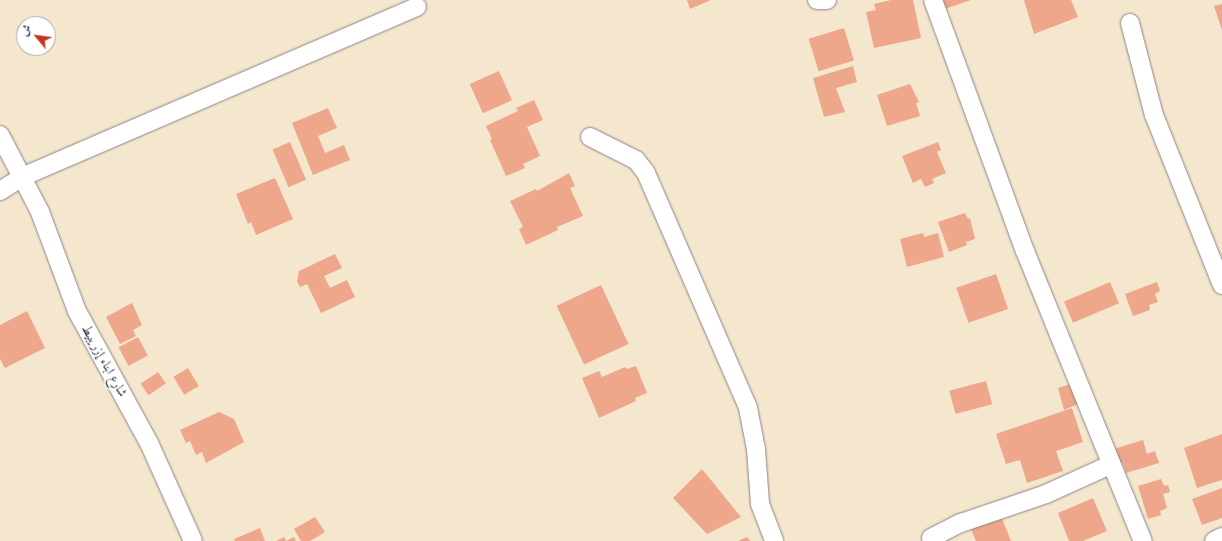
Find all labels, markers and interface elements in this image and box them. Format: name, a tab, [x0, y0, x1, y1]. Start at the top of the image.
north arrow	[16, 16, 56, 56]
text: ش	[17, 22, 35, 39]
street label: شارع ابناء إزريبيط	[78, 322, 130, 400]

